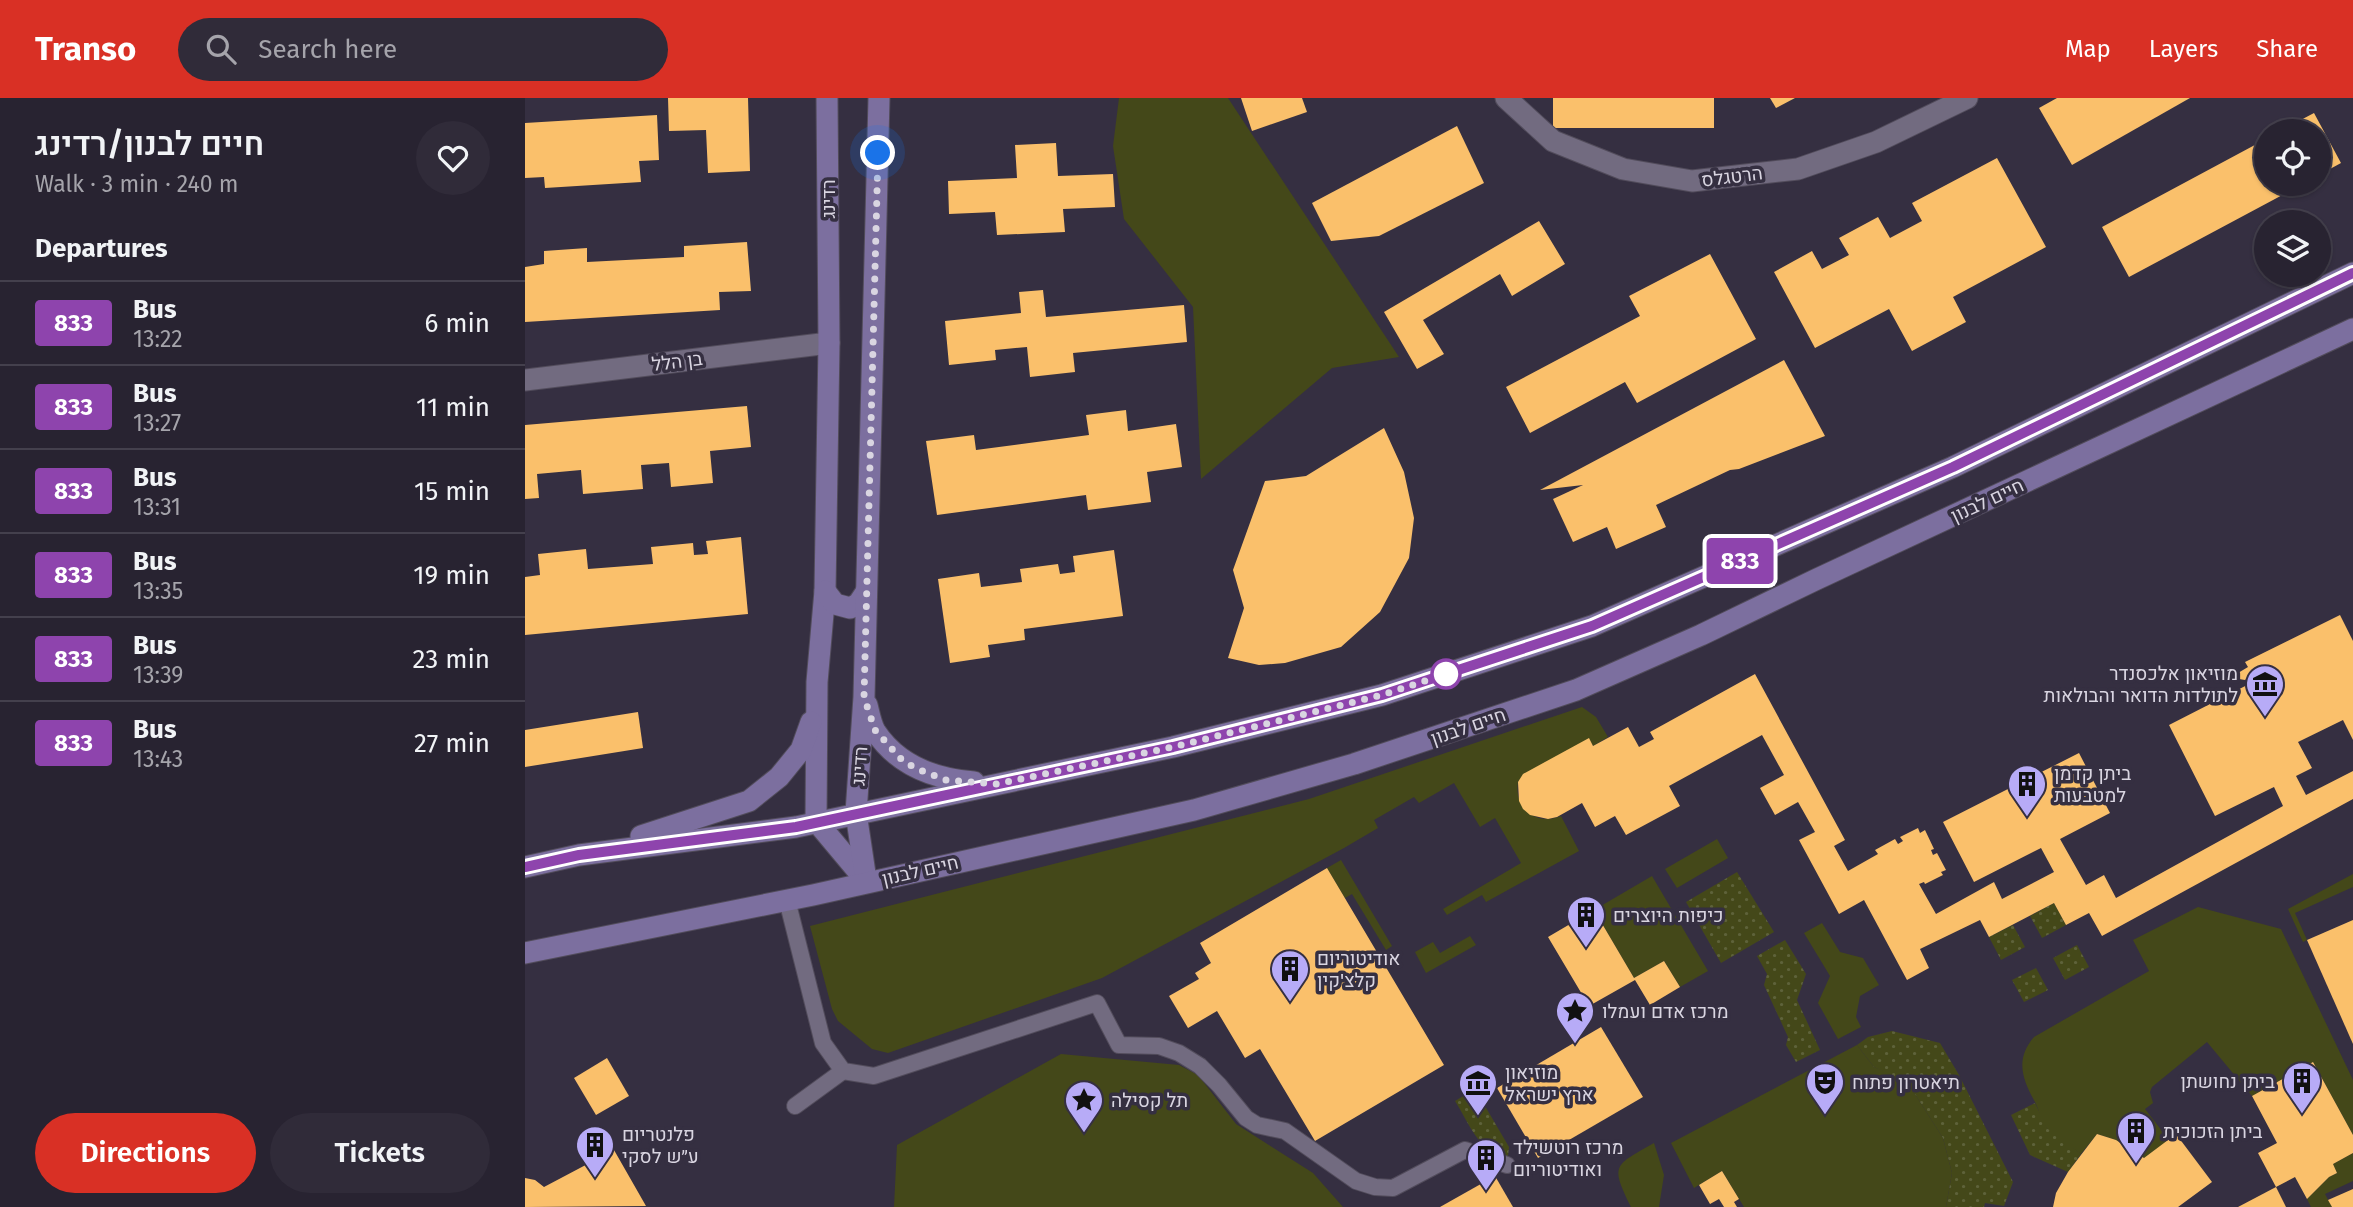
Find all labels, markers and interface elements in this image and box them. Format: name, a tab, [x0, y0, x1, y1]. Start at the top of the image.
search box	[178, 18, 668, 81]
text: Transo	[35, 29, 136, 69]
icon: search	[202, 30, 240, 68]
text: Search here	[258, 34, 397, 65]
text: Map	[2065, 35, 2111, 63]
text: Layers	[2149, 35, 2218, 63]
text: Share	[2256, 35, 2318, 63]
map controls	[2254, 119, 2331, 287]
button: locate	[2254, 119, 2331, 196]
button: heart	[416, 121, 490, 195]
text: חיים לבנון/רדינג	[35, 124, 264, 164]
your location	[860, 135, 895, 170]
street label: הרטגלס	[1700, 161, 1764, 192]
text: Walk · 3 min · 240 m	[35, 170, 238, 198]
street label: רדינג	[817, 179, 840, 219]
button: layers	[2254, 210, 2331, 287]
text: Departures	[35, 233, 168, 264]
text: Bus	[133, 294, 176, 325]
text: 6 min	[424, 308, 490, 339]
text: 833	[54, 309, 93, 337]
text: 13:22	[133, 325, 183, 353]
street label: בן הלל	[650, 347, 704, 376]
text: Bus	[133, 378, 176, 409]
text: 11 min	[416, 392, 490, 423]
text: 833	[54, 393, 93, 421]
text: 13:27	[133, 409, 181, 437]
text: Bus	[133, 462, 176, 493]
street label: חיים לבנון	[1947, 474, 2027, 527]
text: 15 min	[414, 476, 490, 507]
text: 833	[54, 477, 93, 505]
text: 13:31	[133, 493, 181, 521]
line badge: 833	[1700, 538, 1780, 584]
text: Bus	[133, 546, 176, 577]
text: 833	[1721, 547, 1759, 575]
text: 19 min	[413, 560, 490, 591]
text: 833	[54, 561, 93, 589]
text: 13:35	[133, 577, 183, 605]
text: Bus	[133, 630, 176, 661]
text: 23 min	[413, 644, 490, 675]
text: 833	[54, 645, 93, 673]
unlabelled marker	[1431, 659, 1461, 689]
text: 13:39	[133, 661, 183, 689]
place label: מוזיאון אלכסנדר לתולדות הדואר והבולאות	[2044, 662, 2238, 707]
museum icon: מוזיאון אלכסנדר לתולדות הדואר והבולאות	[2244, 663, 2286, 718]
street label: חיים לבנון	[1428, 703, 1509, 750]
text: Bus	[133, 714, 176, 745]
text: 27 min	[414, 728, 490, 759]
text: 833	[54, 729, 93, 757]
text: 13:43	[133, 745, 183, 773]
street label: רדינג	[847, 746, 872, 786]
place label: ביתן קדמן למטבעות	[2054, 762, 2131, 807]
building icon: ביתן קדמן למטבעות	[2006, 763, 2048, 818]
street label: חיים לבנון	[880, 851, 961, 890]
building icon: כיפות היוצרים	[1565, 894, 1607, 949]
place label: כיפות היוצרים	[1613, 904, 1723, 927]
place label: אודיטוריום קלצ'קין	[1317, 947, 1400, 992]
building icon: אודיטוריום קלצ'קין	[1269, 948, 1311, 1003]
place icon: מרכז אדם ועמלו	[1554, 990, 1596, 1045]
place label: מרכז אדם ועמלו	[1602, 1000, 1729, 1023]
building icon: ביתן נחושתן	[2281, 1060, 2323, 1115]
place label: מוזיאון ארץ ישראל	[1505, 1061, 1594, 1106]
theatre icon: תיאטרון פתוח	[1804, 1061, 1846, 1116]
museum icon: מוזיאון ארץ ישראל	[1457, 1062, 1499, 1117]
place label: ביתן נחושתן	[2180, 1070, 2275, 1093]
place label: תיאטרון פתוח	[1852, 1071, 1960, 1094]
place icon: תל קסילה	[1063, 1079, 1105, 1134]
place label: תל קסילה	[1111, 1089, 1188, 1112]
building icon: ביתן הזכוכית	[2115, 1110, 2157, 1165]
button: Directions	[35, 1113, 256, 1193]
button: Tickets	[270, 1113, 490, 1193]
place label: ביתן הזכוכית	[2163, 1120, 2263, 1143]
place label: פלנטריום ע״ש לסקי	[622, 1123, 699, 1168]
building icon: פלנטריום ע״ש לסקי	[574, 1124, 616, 1179]
place label: מרכז רוטשילד ואודיטוריום	[1513, 1136, 1623, 1181]
building icon: מרכז רוטשילד ואודיטוריום	[1465, 1137, 1507, 1192]

